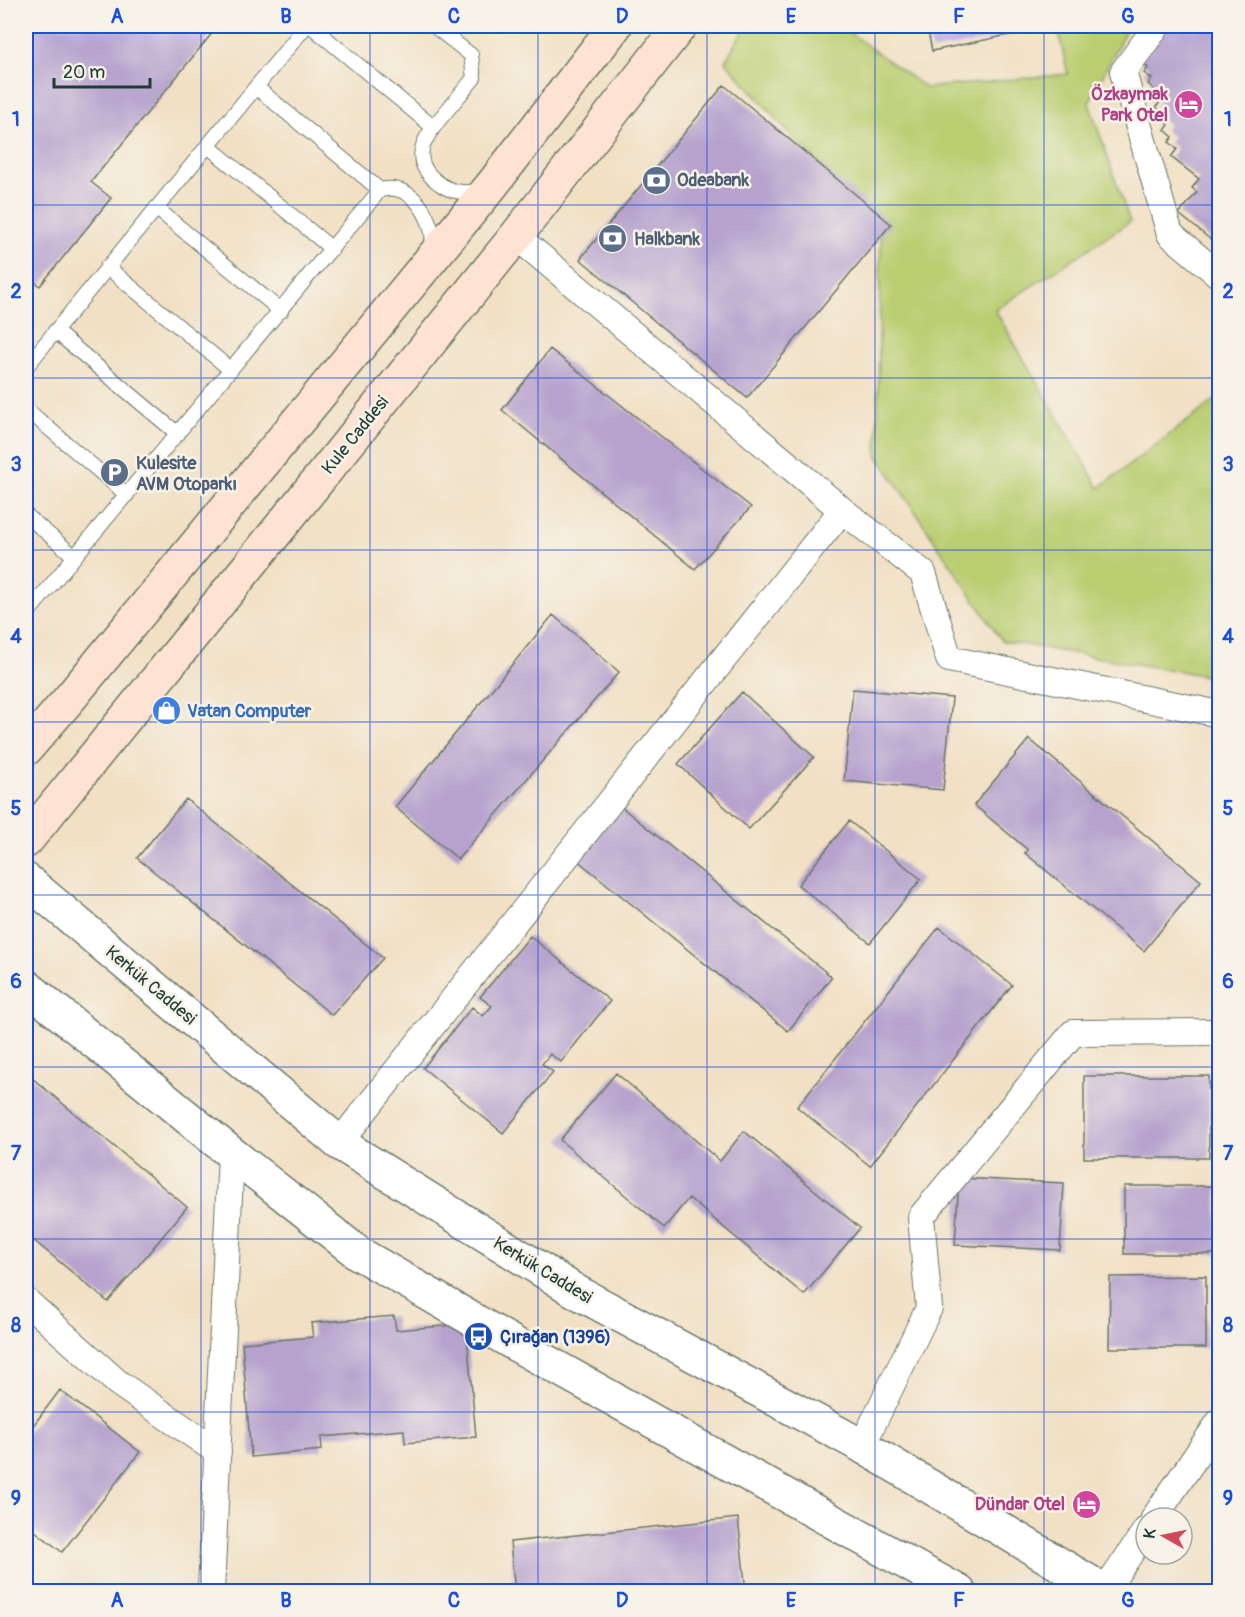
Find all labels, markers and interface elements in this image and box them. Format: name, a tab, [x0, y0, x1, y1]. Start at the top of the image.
text: A	[111, 4, 124, 29]
text: B	[280, 4, 292, 29]
text: C	[448, 4, 460, 29]
text: D	[616, 4, 629, 29]
text: E	[786, 4, 797, 29]
text: F	[953, 4, 965, 29]
text: G	[1121, 4, 1135, 29]
scale bar	[54, 51, 150, 89]
text: 20 m	[63, 61, 105, 84]
place label: Özkaymak Park Otel	[1091, 83, 1168, 127]
hotel icon: Özkaymak Park Otel	[1173, 88, 1205, 120]
text: 1	[12, 107, 20, 132]
text: 1	[1224, 107, 1232, 132]
bank icon: Odeabank	[640, 164, 672, 196]
place label: Odeabank	[677, 169, 750, 192]
bank icon: Halkbank	[597, 223, 629, 255]
place label: Halkbank	[634, 228, 700, 251]
text: 2	[10, 279, 22, 304]
text: 2	[1222, 279, 1234, 304]
street label: Kule Caddesi	[317, 391, 394, 479]
text: 3	[10, 452, 22, 477]
place label: Kulesite AVM Otoparkı	[136, 452, 237, 496]
text: 3	[1222, 452, 1234, 477]
parking icon: Kulesite AVM Otoparkı	[99, 457, 131, 489]
text: 4	[10, 624, 22, 649]
text: 4	[1222, 624, 1234, 649]
shop icon: Vatan Computer	[150, 695, 182, 727]
place label: Vatan Computer	[187, 700, 312, 723]
text: 5	[11, 796, 22, 821]
text: 5	[1223, 796, 1234, 821]
street label: Kerkük Caddesi	[100, 941, 201, 1030]
text: 6	[10, 969, 22, 994]
text: 6	[1222, 969, 1234, 994]
text: 7	[11, 1141, 22, 1166]
text: 7	[1223, 1141, 1234, 1166]
street label: Kerkük Caddesi	[489, 1232, 597, 1309]
text: 8	[11, 1313, 21, 1338]
text: 8	[1223, 1313, 1233, 1338]
bus stop icon: Çırağan (1396)	[463, 1321, 495, 1353]
place label: Çırağan (1396)	[500, 1326, 611, 1349]
text: 9	[11, 1486, 21, 1511]
text: 9	[1223, 1486, 1233, 1511]
hotel icon: Dündar Otel	[1070, 1488, 1102, 1520]
place label: Dündar Otel	[975, 1493, 1065, 1516]
north arrow	[1134, 1506, 1194, 1566]
text: K	[1140, 1527, 1161, 1540]
text: A	[111, 1588, 124, 1613]
text: B	[280, 1588, 292, 1613]
text: C	[448, 1588, 460, 1613]
text: D	[616, 1588, 629, 1613]
text: E	[786, 1588, 797, 1613]
text: F	[953, 1588, 965, 1613]
text: G	[1121, 1588, 1135, 1613]

